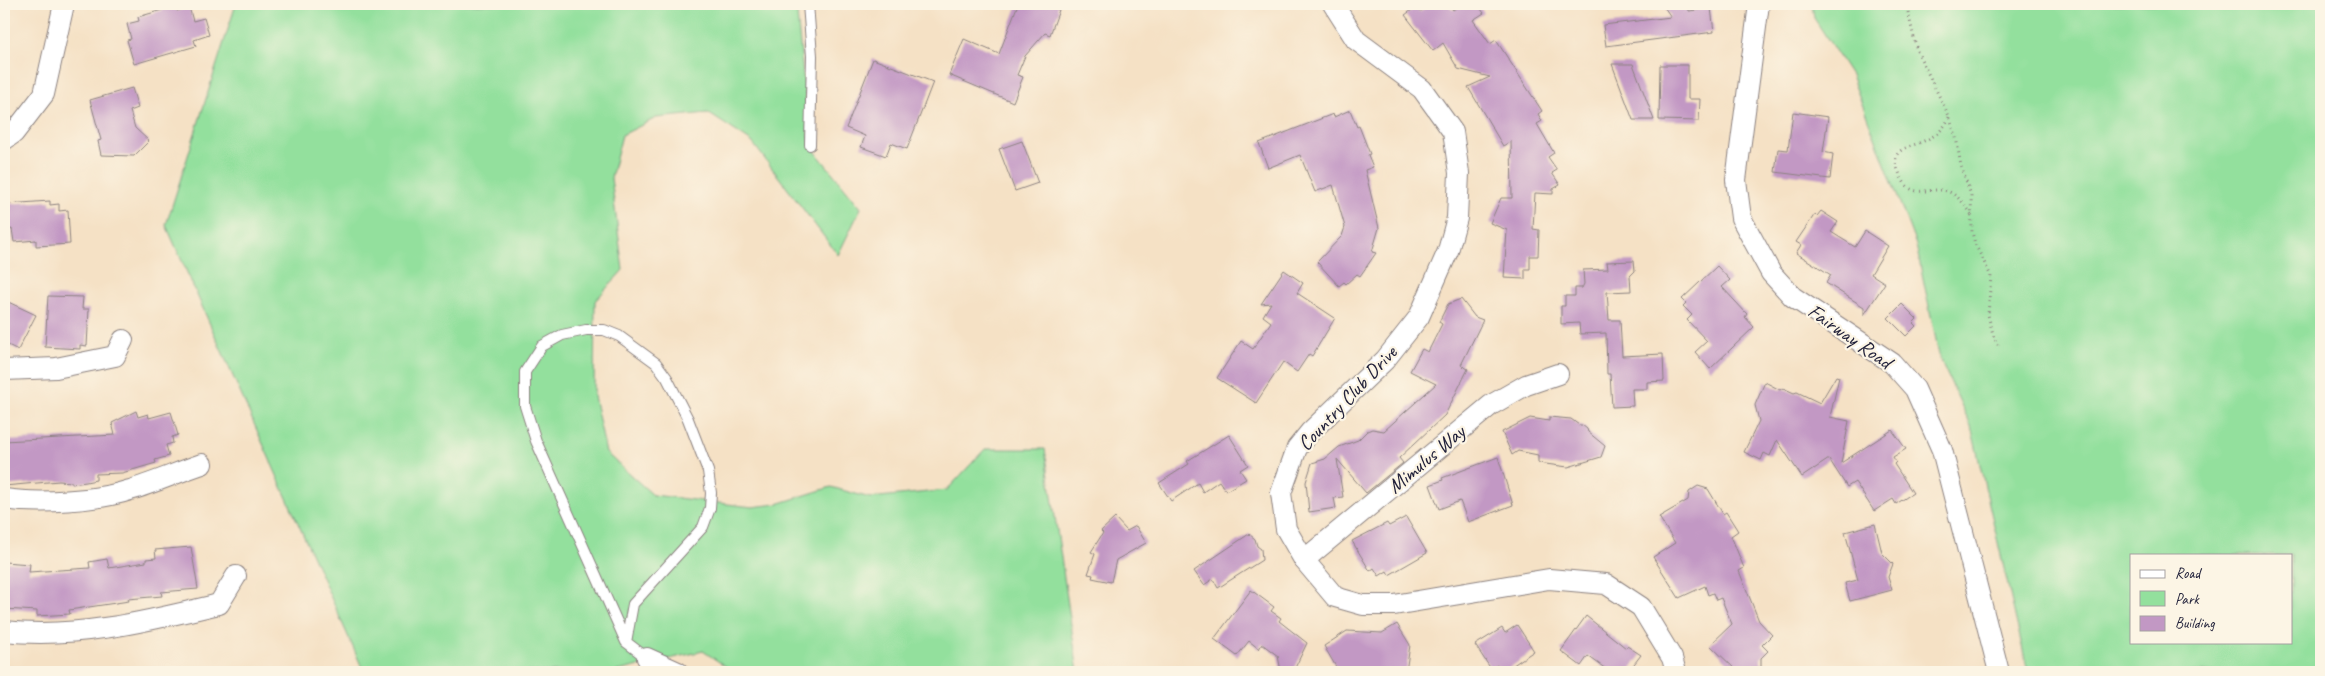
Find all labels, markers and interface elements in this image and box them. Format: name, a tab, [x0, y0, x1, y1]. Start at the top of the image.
street label: Fairway Road	[1803, 298, 1900, 376]
street label: Country Club Drive	[1292, 339, 1403, 456]
street label: Mimulus Way	[1382, 418, 1472, 499]
legend	[2130, 554, 2292, 644]
text: Road	[2175, 564, 2202, 583]
text: Park	[2175, 590, 2200, 609]
text: Building	[2175, 614, 2215, 633]

